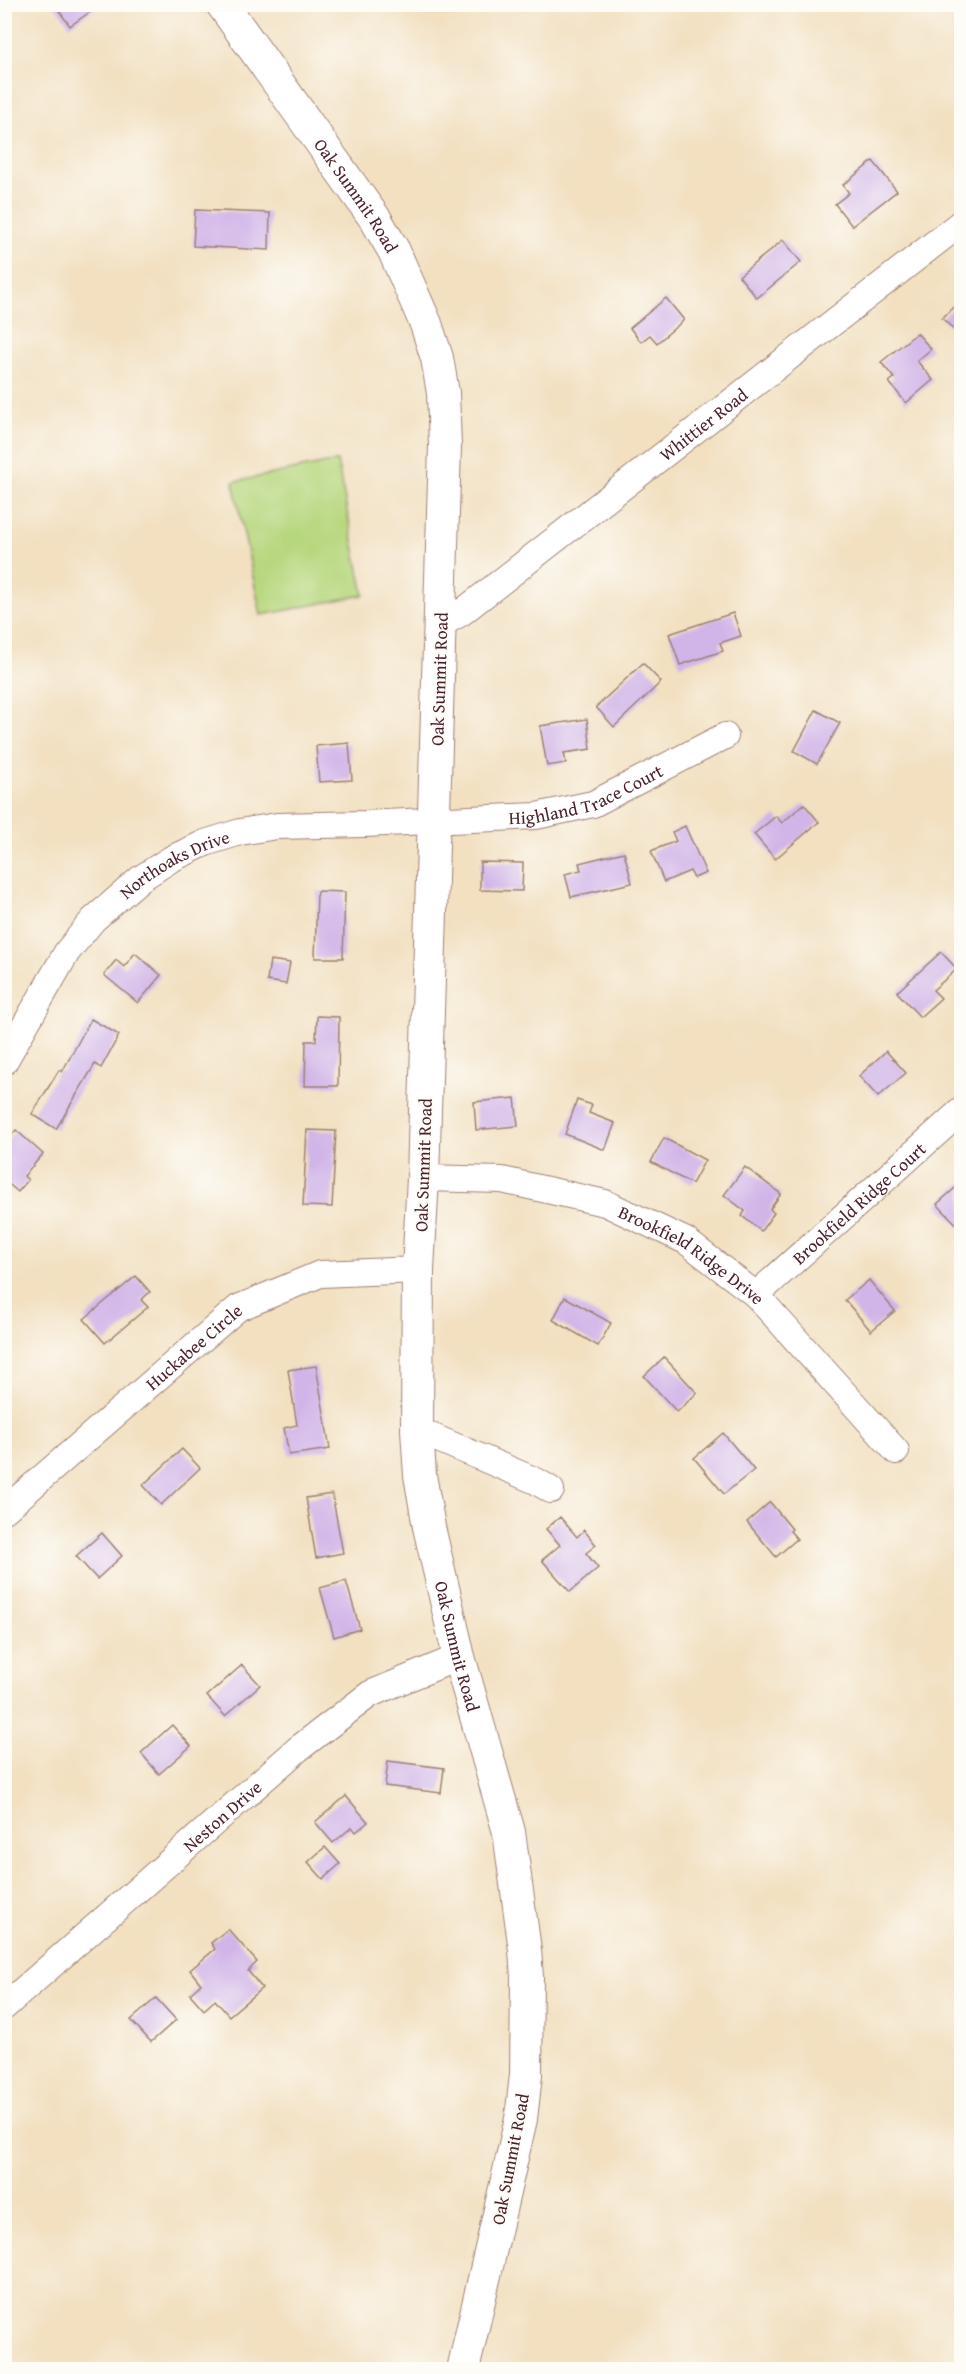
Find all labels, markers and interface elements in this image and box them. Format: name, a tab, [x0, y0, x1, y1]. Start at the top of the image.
street label: Oak Summit Road	[308, 132, 406, 258]
street label: Whittier Road	[653, 381, 753, 467]
street label: Oak Summit Road	[423, 611, 455, 746]
street label: Highland Trace Court	[508, 757, 668, 831]
street label: Northoaks Drive	[113, 823, 233, 905]
street label: Oak Summit Road	[407, 1097, 439, 1232]
street label: Brookfield Ridge Court	[786, 1135, 932, 1270]
street label: Brookfield Ridge Drive	[614, 1198, 772, 1310]
street label: Huckabee Circle	[139, 1297, 248, 1396]
street label: Oak Summit Road	[428, 1578, 487, 1715]
street label: Neston Drive	[176, 1773, 267, 1858]
street label: Oak Summit Road	[484, 2091, 536, 2227]

